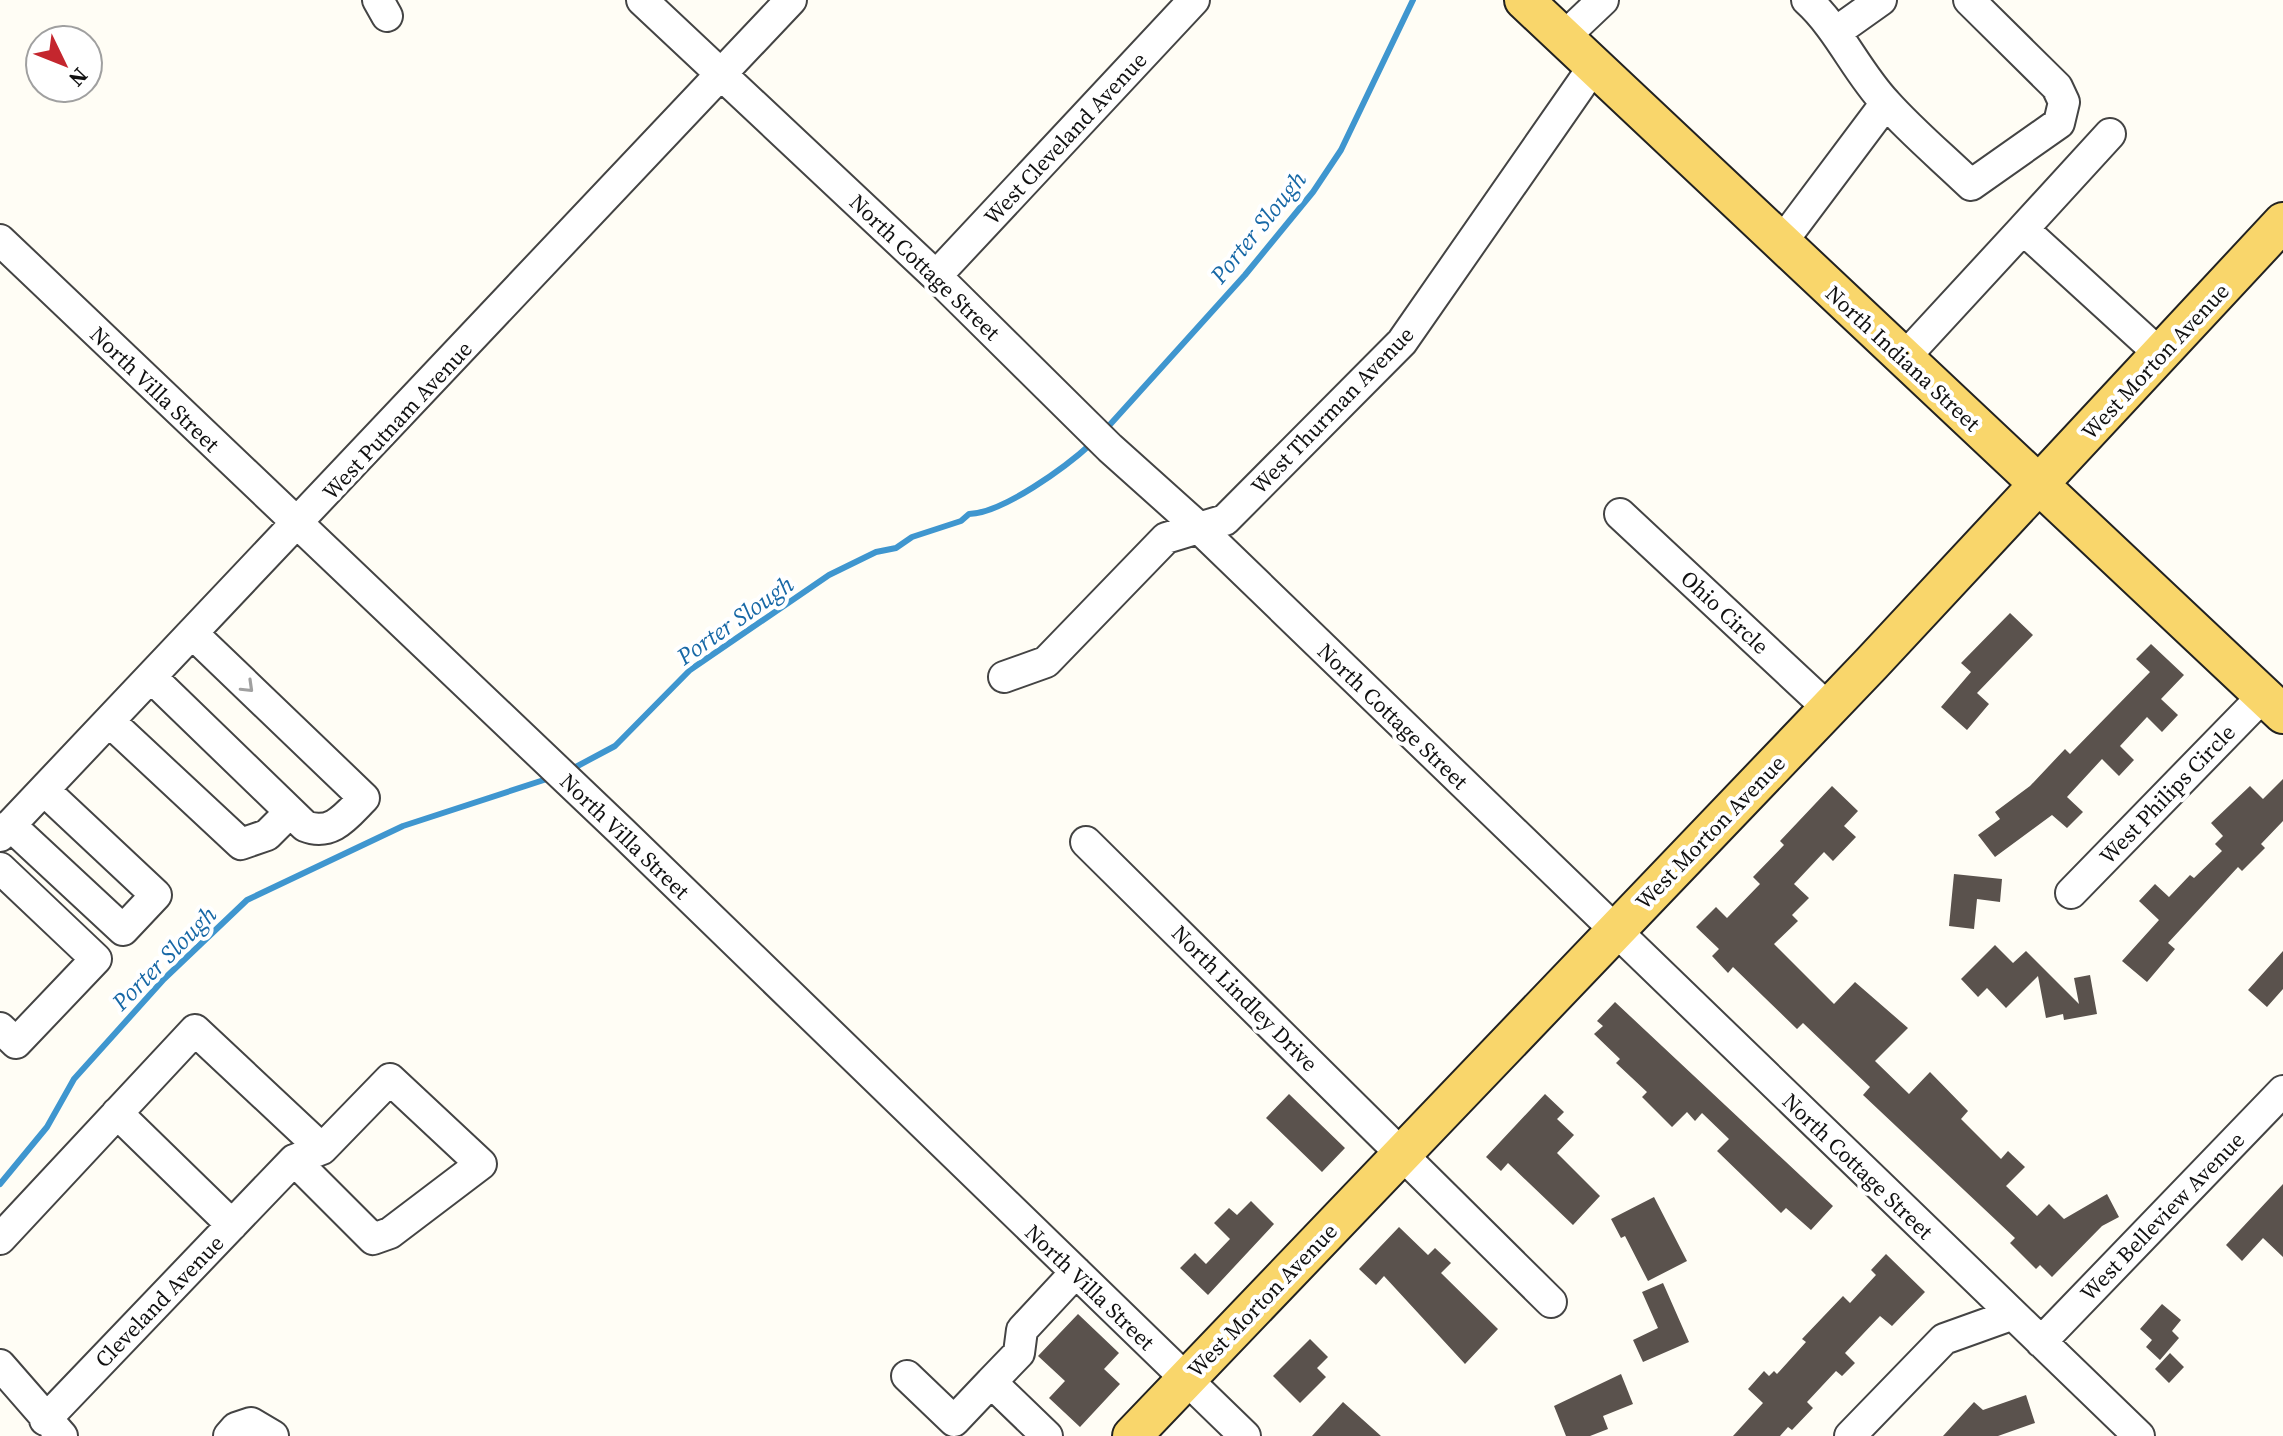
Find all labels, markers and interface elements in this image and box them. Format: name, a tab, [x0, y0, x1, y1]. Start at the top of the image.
north arrow	[24, 24, 104, 104]
street label: West Cleveland Avenue	[977, 45, 1153, 231]
text: N	[62, 62, 95, 94]
water label: Porter Slough	[1202, 164, 1314, 291]
street label: North Cottage Street	[843, 187, 1008, 347]
street label: West Morton Avenue	[2075, 276, 2235, 446]
street label: North Indiana Street	[1819, 278, 1987, 438]
street label: North Villa Street	[84, 319, 227, 459]
street label: West Thurman Avenue	[1244, 320, 1420, 500]
street label: West Putnam Avenue	[315, 334, 479, 506]
street label: Ohio Circle	[1674, 563, 1776, 661]
water label: Porter Slough	[669, 567, 800, 673]
street label: North Cottage Street	[1311, 636, 1476, 796]
one-way arrow	[239, 678, 254, 692]
street label: West Philips Circle	[2092, 718, 2242, 870]
street label: West Morton Avenue	[1628, 748, 1792, 916]
street label: North Villa Street	[554, 766, 697, 906]
water label: Porter Slough	[104, 898, 224, 1018]
street label: North Lindley Drive	[1165, 918, 1325, 1078]
street label: North Cottage Street	[1776, 1086, 1941, 1246]
street label: West Belleview Avenue	[2073, 1125, 2251, 1307]
street label: West Morton Avenue	[1180, 1216, 1344, 1384]
street label: North Villa Street	[1019, 1217, 1162, 1357]
street label: Cleveland Avenue	[88, 1228, 230, 1374]

